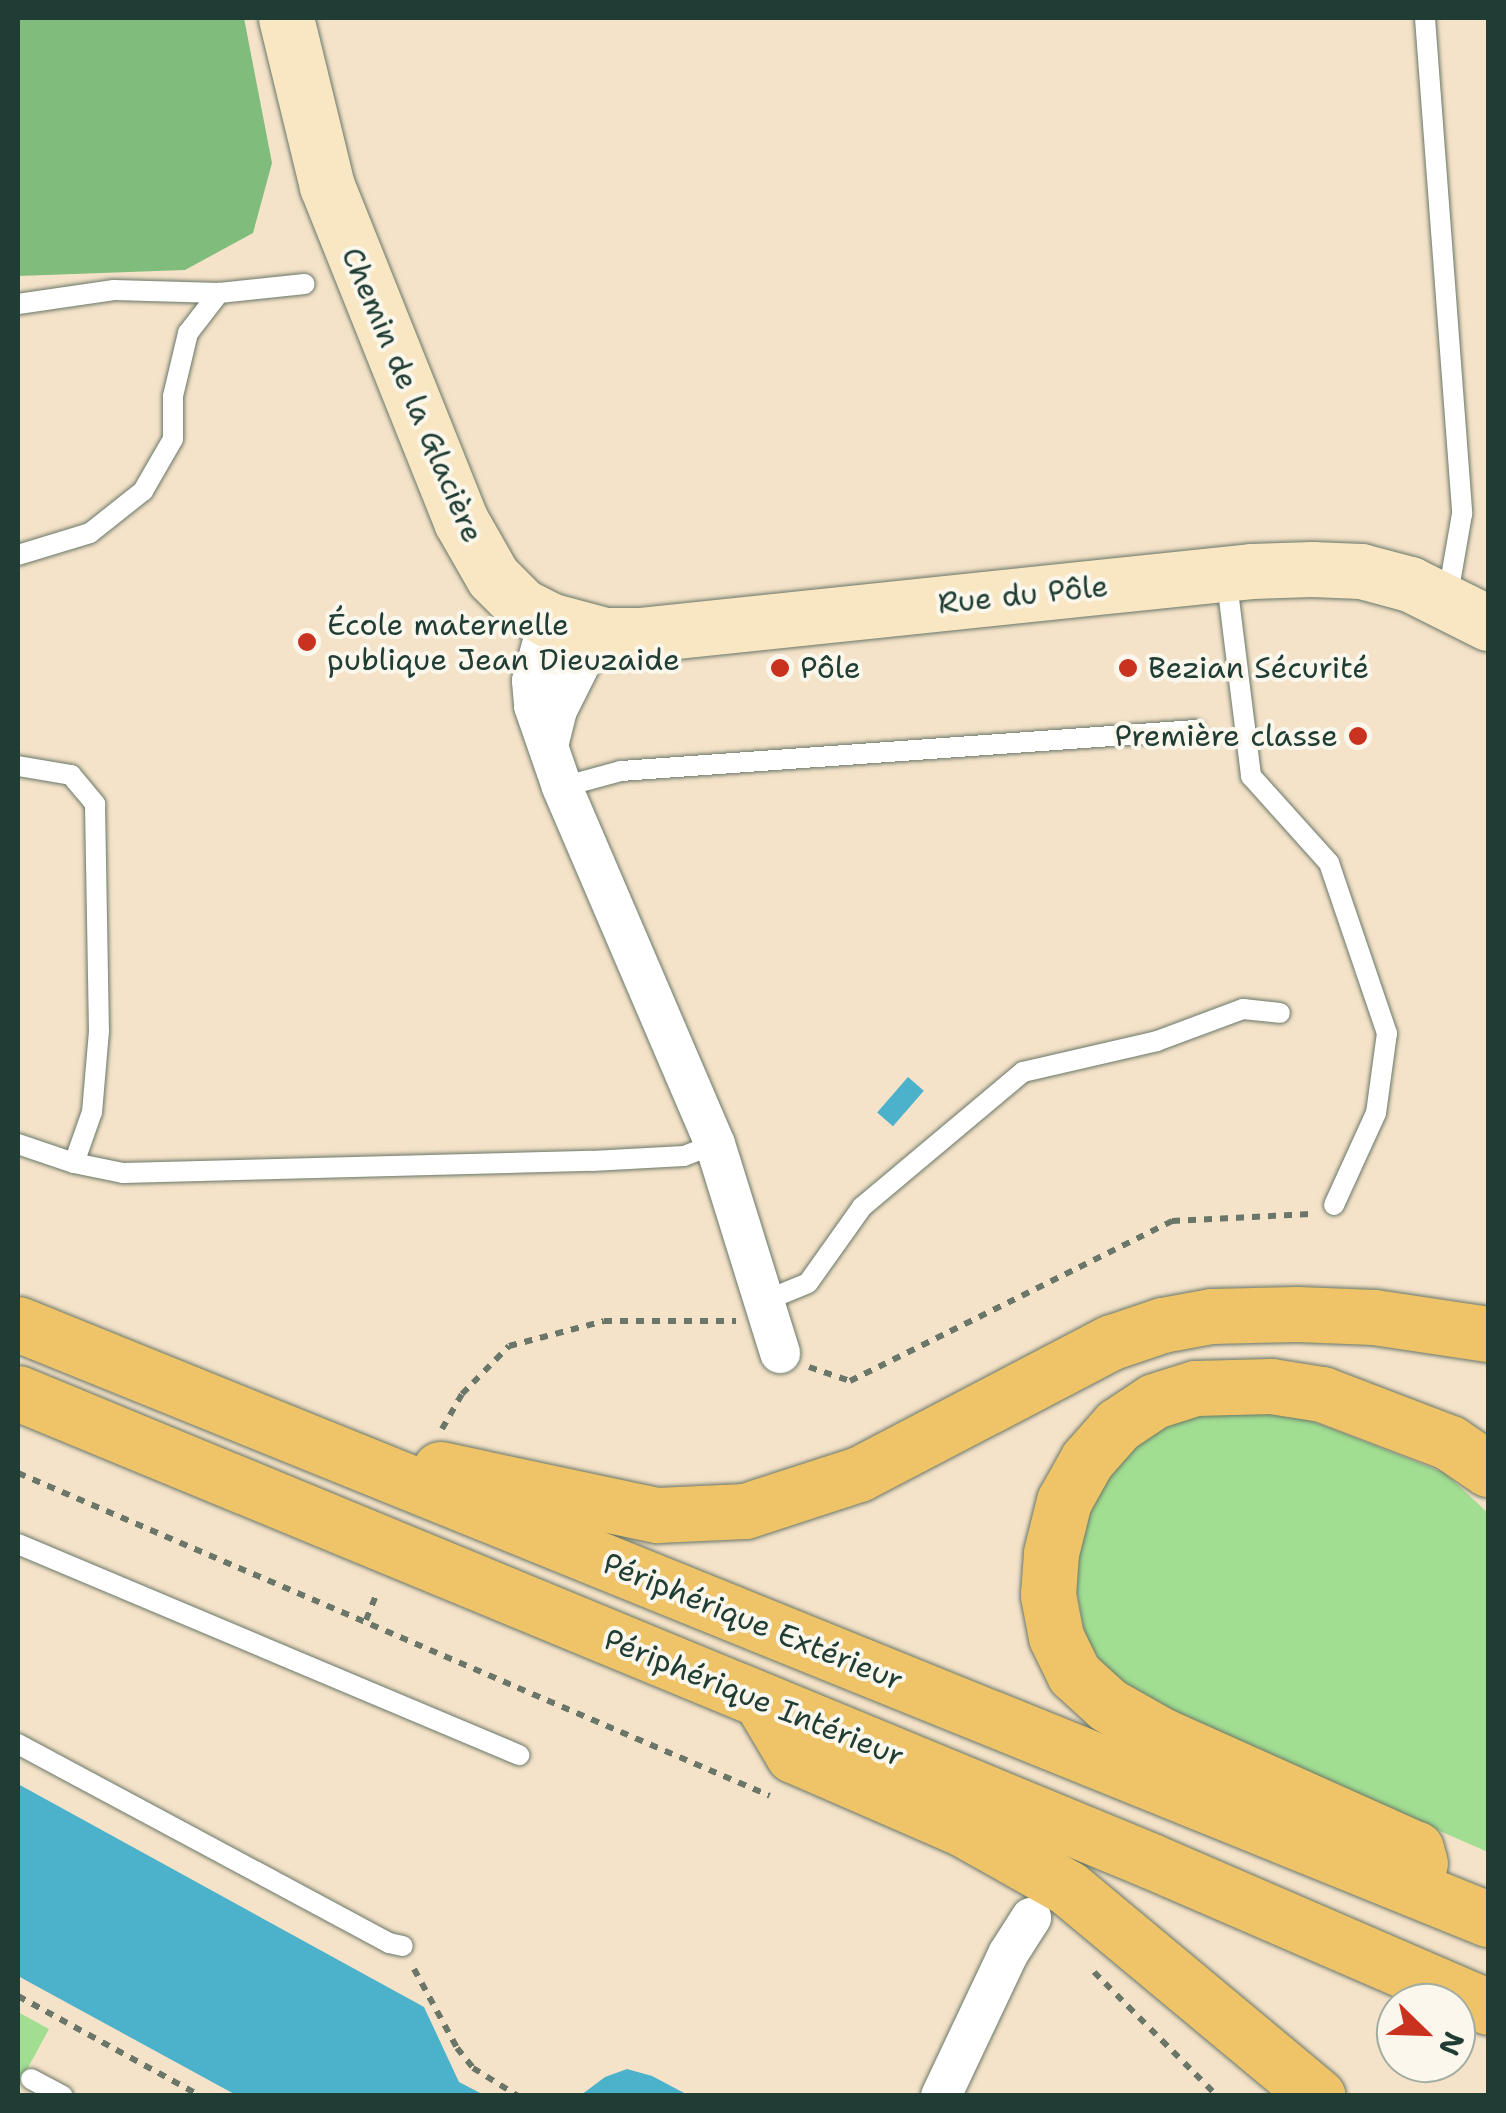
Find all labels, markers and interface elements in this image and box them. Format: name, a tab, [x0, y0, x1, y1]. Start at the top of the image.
street label: Chemin de la Glacière	[333, 242, 491, 548]
street label: Rue du Pôle	[936, 568, 1110, 622]
place label: École maternelle publique Jean Dieuzaide	[327, 607, 680, 678]
marker: École maternelle publique Jean Dieuzaide	[296, 631, 318, 653]
place label: Pôle	[800, 650, 861, 686]
place label: Bezian Sécurité	[1148, 650, 1369, 686]
marker: Pôle	[769, 657, 791, 679]
marker: Bezian Sécurité	[1117, 657, 1139, 679]
place label: Première classe	[1114, 718, 1338, 754]
marker: Première classe	[1347, 725, 1369, 747]
street label: Périphérique Extérieur	[598, 1545, 908, 1699]
street label: Périphérique Intérieur	[599, 1621, 909, 1775]
north arrow	[1376, 1983, 1476, 2083]
text: N	[1430, 2026, 1474, 2062]

